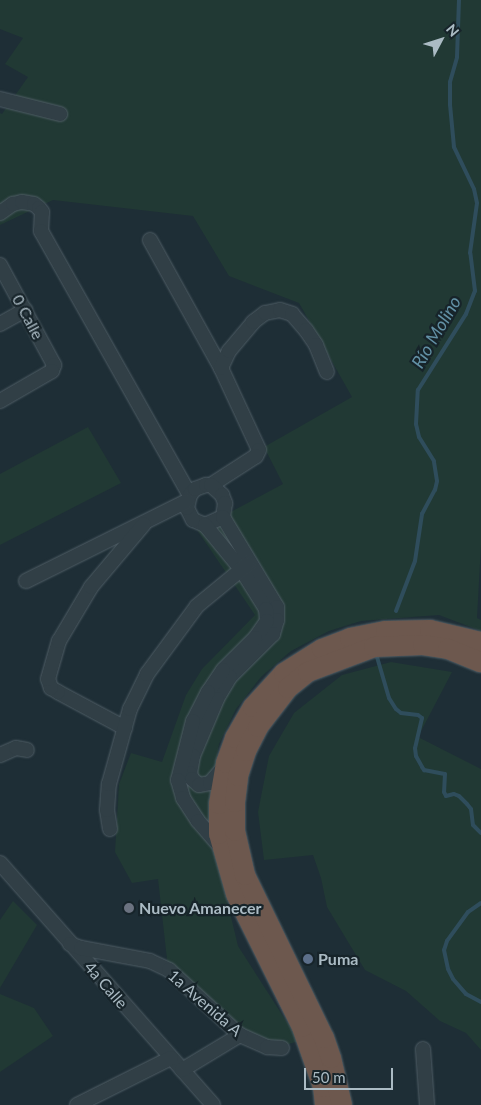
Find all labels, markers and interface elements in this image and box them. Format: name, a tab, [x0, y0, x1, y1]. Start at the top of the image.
north arrow	[416, 15, 466, 65]
text: N	[443, 20, 463, 40]
street label: 0 Calle	[8, 291, 48, 343]
water label: Río Molino	[407, 292, 465, 372]
place label: Nuevo Amanecer	[139, 898, 262, 918]
marker: Nuevo Amanecer	[123, 902, 135, 914]
place label: Puma	[318, 949, 358, 969]
marker: Puma	[302, 953, 314, 965]
street label: 4a Calle	[80, 958, 132, 1012]
street label: 1a Avenida A	[164, 965, 246, 1041]
scale bar	[306, 1058, 395, 1090]
text: 50 m	[312, 1068, 346, 1086]

